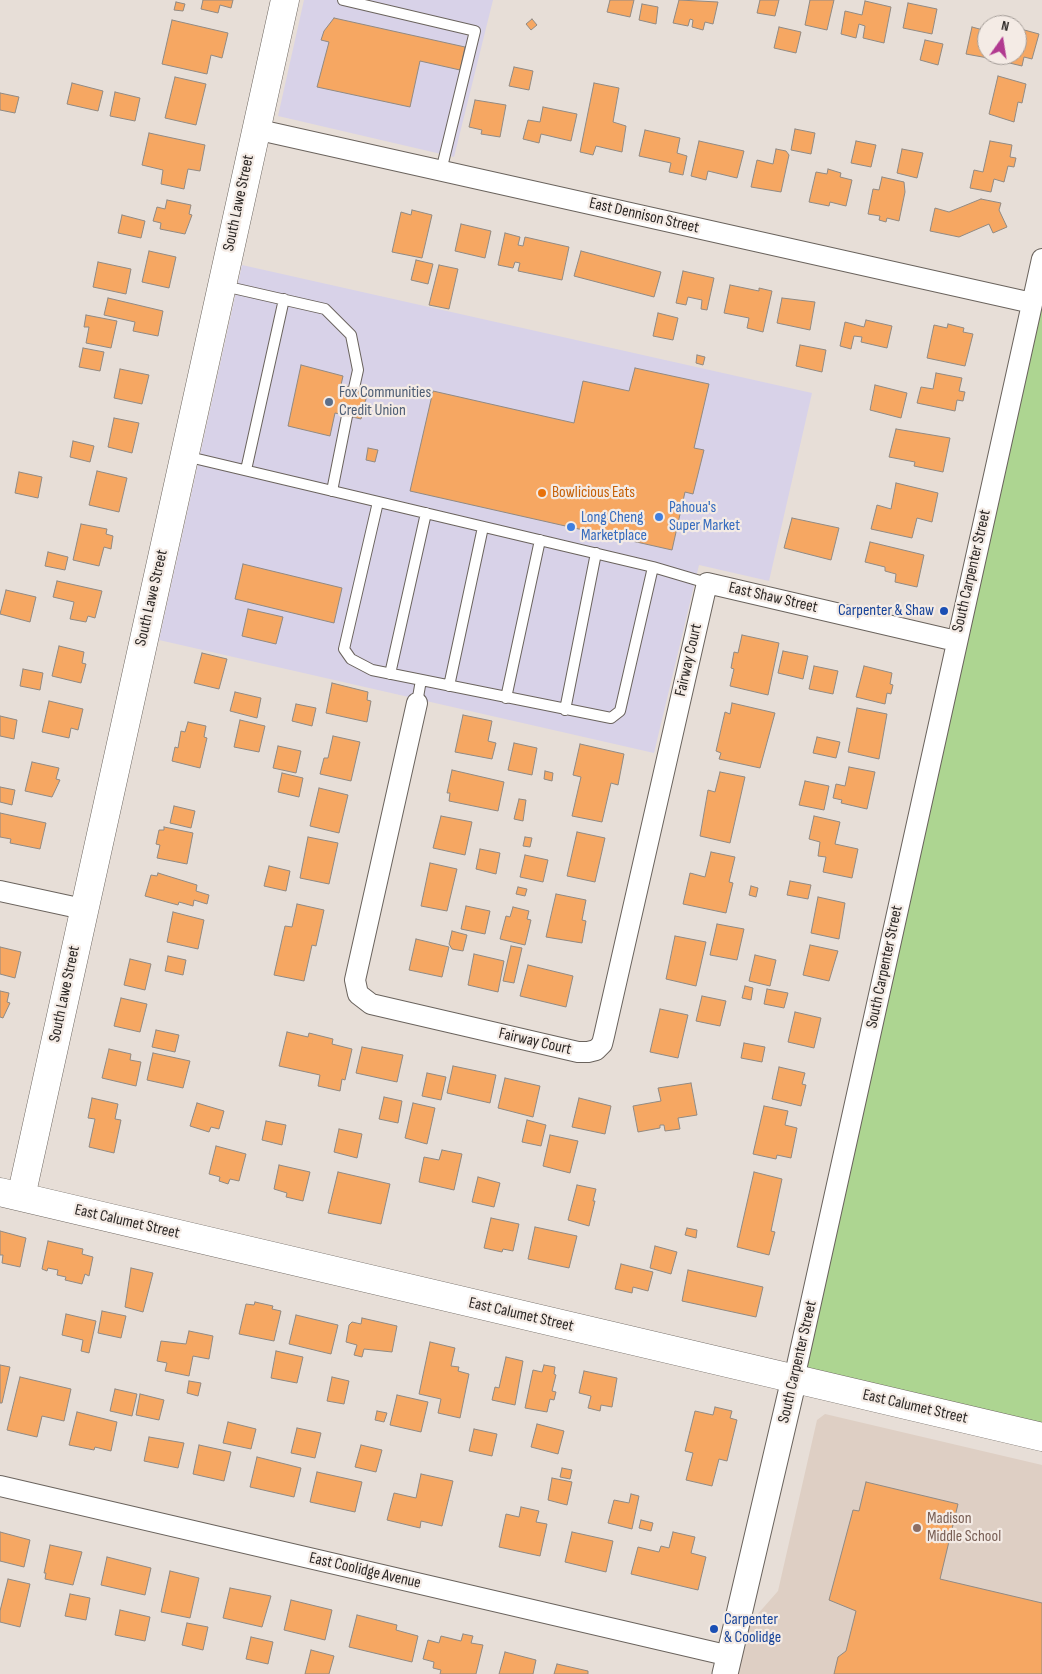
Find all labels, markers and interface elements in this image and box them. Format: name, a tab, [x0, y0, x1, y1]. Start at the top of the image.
north arrow	[977, 15, 1027, 65]
text: N	[1000, 17, 1011, 35]
street label: South Lawe Street	[219, 153, 259, 253]
street label: East Dennison Street	[587, 194, 701, 238]
place label: Fox Communities Credit Union	[339, 383, 431, 421]
marker: Fox Communities Credit Union	[323, 396, 335, 408]
place label: Bowlicious Eats	[552, 483, 635, 503]
marker: Bowlicious Eats	[536, 487, 548, 499]
place label: Pahoua's Super Market	[669, 498, 740, 536]
place label: Long Cheng Marketplace	[581, 508, 647, 546]
street label: South Carpenter Street	[949, 508, 995, 634]
marker: Pahoua's Super Market	[653, 511, 665, 523]
marker: Long Cheng Marketplace	[565, 521, 577, 533]
street label: South Lawe Street	[132, 548, 172, 648]
street label: East Shaw Street	[727, 578, 819, 618]
place label: Carpenter & Shaw	[838, 601, 934, 621]
marker: Carpenter & Shaw	[938, 605, 950, 617]
street label: Fairway Court	[671, 622, 707, 698]
street label: South Carpenter Street	[863, 904, 907, 1030]
street label: South Lawe Street	[45, 944, 85, 1044]
street label: Fairway Court	[497, 1024, 573, 1060]
street label: East Calumet Street	[73, 1201, 181, 1243]
street label: East Calumet Street	[467, 1294, 575, 1336]
street label: South Carpenter Street	[775, 1299, 821, 1425]
street label: East Calumet Street	[861, 1386, 969, 1428]
place label: Madison Middle School	[927, 1509, 1001, 1547]
marker: Madison Middle School	[911, 1522, 923, 1534]
street label: East Coolidge Avenue	[307, 1549, 423, 1593]
place label: Carpenter & Coolidge	[724, 1610, 781, 1648]
marker: Carpenter & Coolidge	[708, 1623, 720, 1635]

